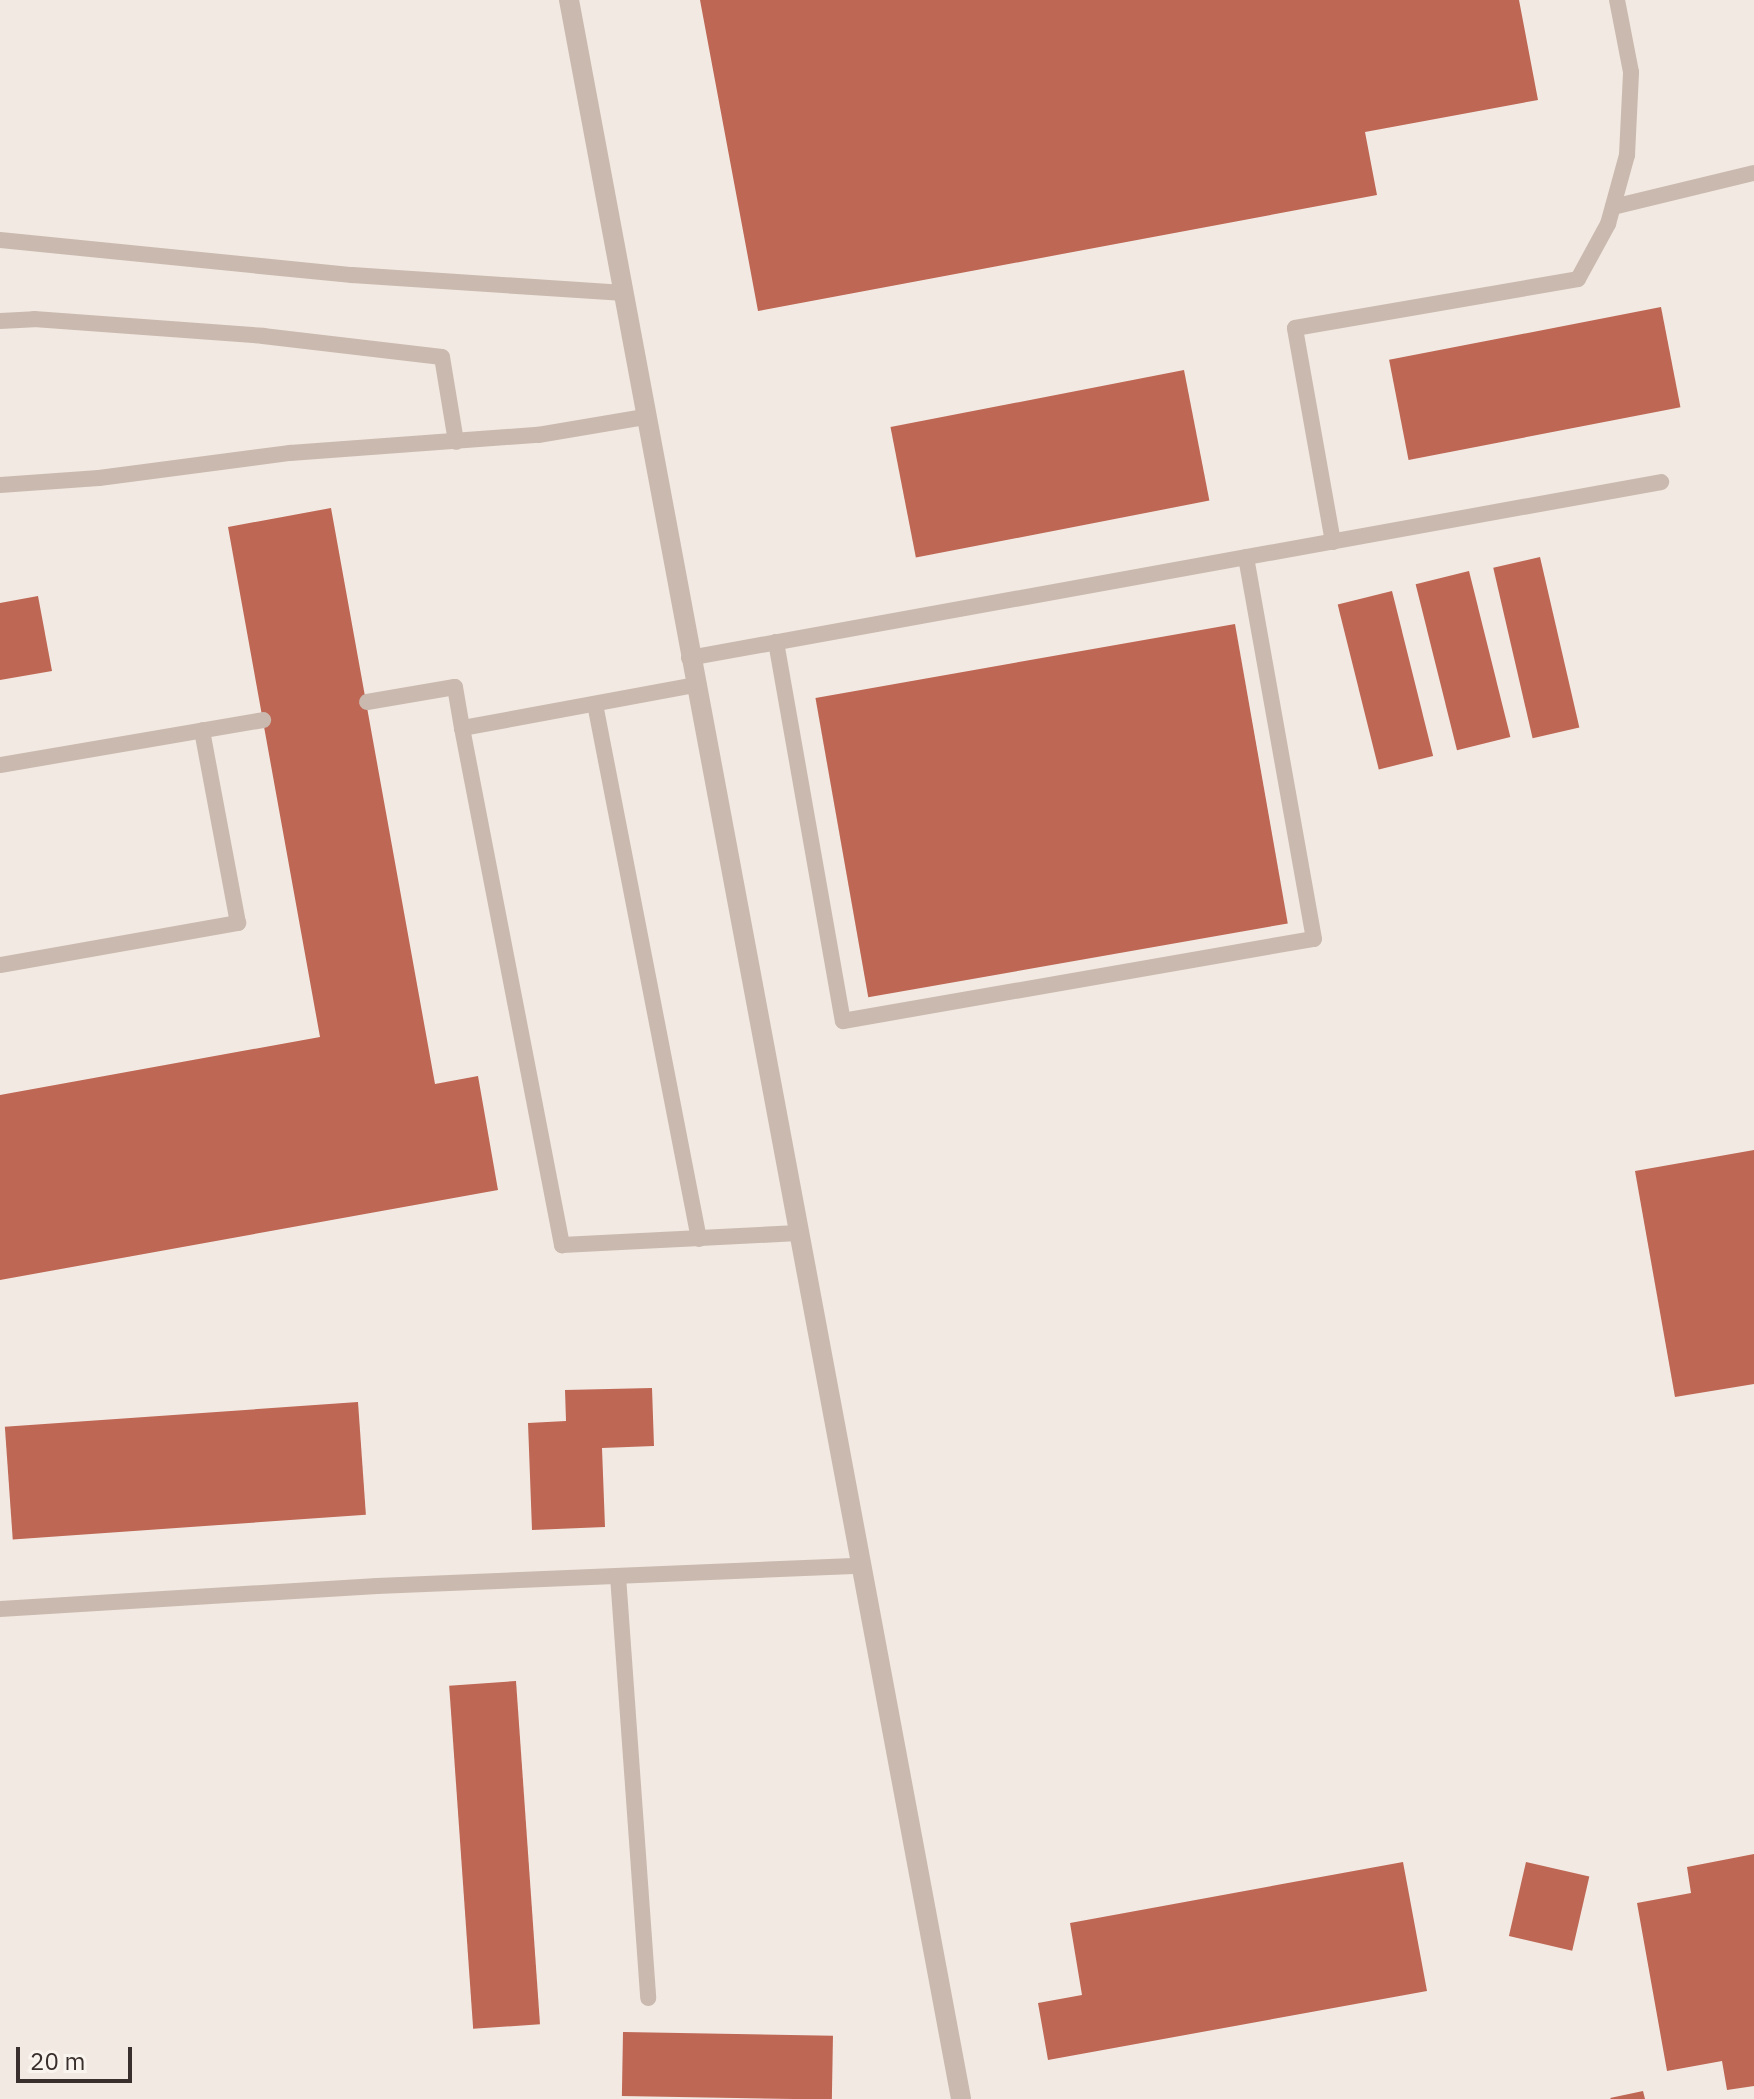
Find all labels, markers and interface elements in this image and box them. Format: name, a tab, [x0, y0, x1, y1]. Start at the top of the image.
scale bar	[20, 2031, 136, 2081]
text: 20 m	[30, 2045, 85, 2077]

